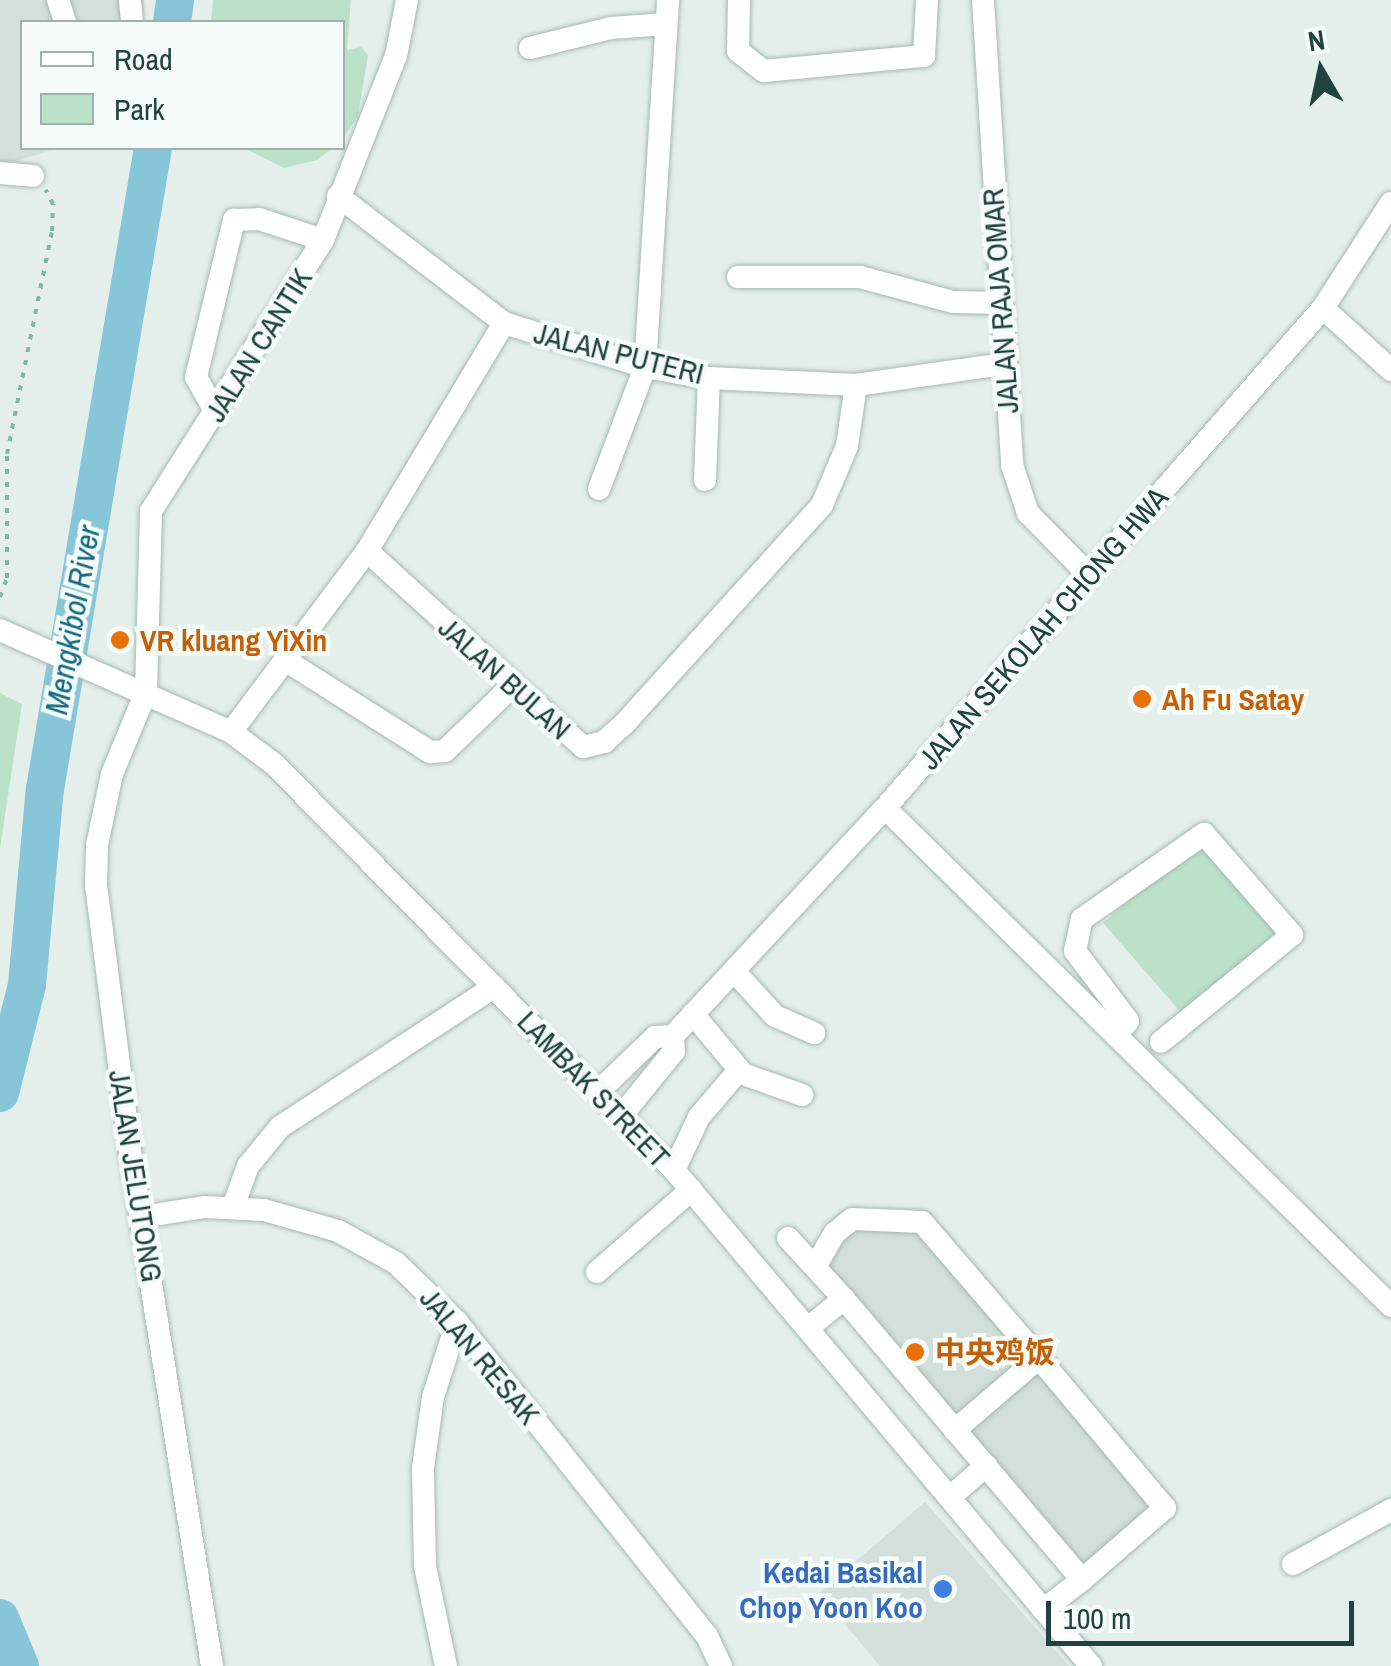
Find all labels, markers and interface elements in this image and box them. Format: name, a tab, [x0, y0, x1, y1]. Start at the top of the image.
legend	[20, 20, 345, 150]
north arrow	[1271, 20, 1371, 120]
text: N	[1305, 20, 1327, 60]
text: Road	[114, 39, 173, 79]
text: Park	[114, 89, 165, 129]
street label: JALAN RAJA OMAR	[974, 187, 1026, 415]
street label: JALAN CANTIK	[197, 262, 319, 428]
street label: JALAN PUTERI	[530, 315, 708, 391]
street label: JALAN SEKOLAH CHONG HWA	[911, 480, 1175, 776]
water label: Mengkibol River	[38, 523, 108, 717]
street label: JALAN BULAN	[431, 609, 579, 747]
place label: VR kluang YiXin	[140, 622, 328, 658]
marker: VR kluang YiXin	[109, 629, 131, 651]
place label: Ah Fu Satay	[1162, 681, 1304, 717]
marker: Ah Fu Satay	[1131, 688, 1153, 710]
street label: LAMBAK STREET	[510, 1003, 678, 1175]
street label: JALAN JELUTONG	[101, 1067, 171, 1285]
street label: JALAN RESAK	[413, 1281, 547, 1431]
place label: 中央鸡饭	[935, 1334, 1055, 1370]
marker: 中央鸡饭	[904, 1341, 926, 1363]
place label: Kedai Basikal Chop Yoon Koo	[739, 1554, 923, 1624]
marker: Kedai Basikal Chop Yoon Koo	[932, 1578, 954, 1600]
scale bar	[1051, 1581, 1358, 1643]
text: 100 m	[1063, 1598, 1131, 1638]

